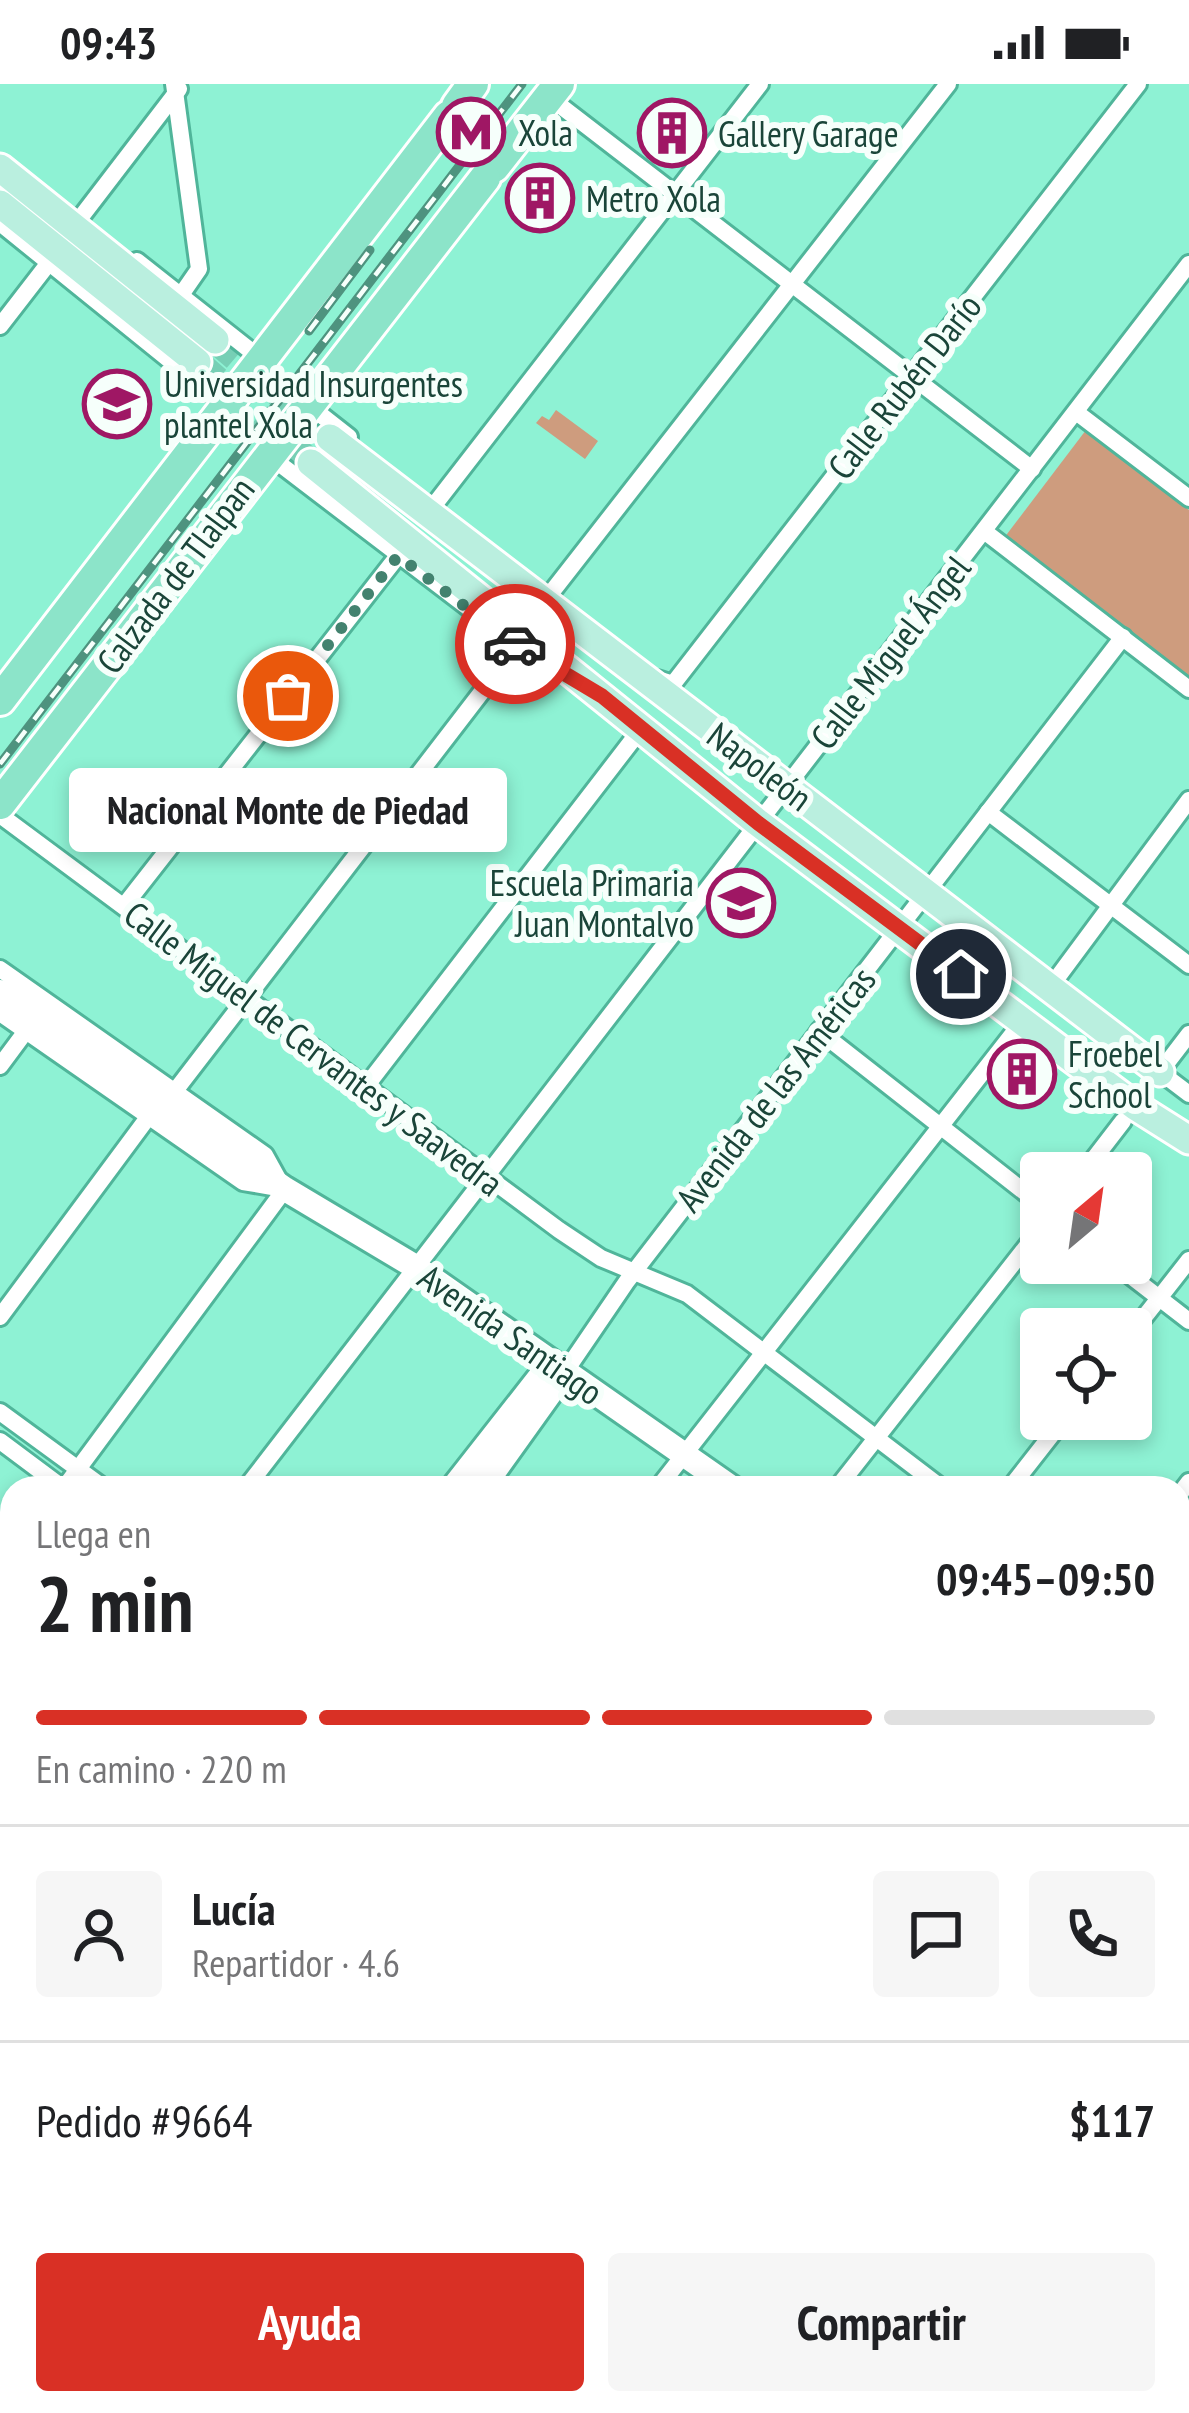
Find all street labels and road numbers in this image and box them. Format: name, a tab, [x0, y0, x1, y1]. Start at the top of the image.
street label: Calle Rubén Darío	[817, 284, 991, 488]
street label: Calzada de Tlalpan	[86, 467, 264, 683]
street label: Calle Miguel Ángel	[800, 545, 981, 758]
street label: Napoleón	[698, 711, 822, 821]
street label: Calle Miguel de Cervantes y Saavedra	[115, 890, 513, 1206]
street label: Avenida de las Américas	[665, 957, 885, 1221]
street label: Avenida Santiago	[410, 1253, 612, 1415]

